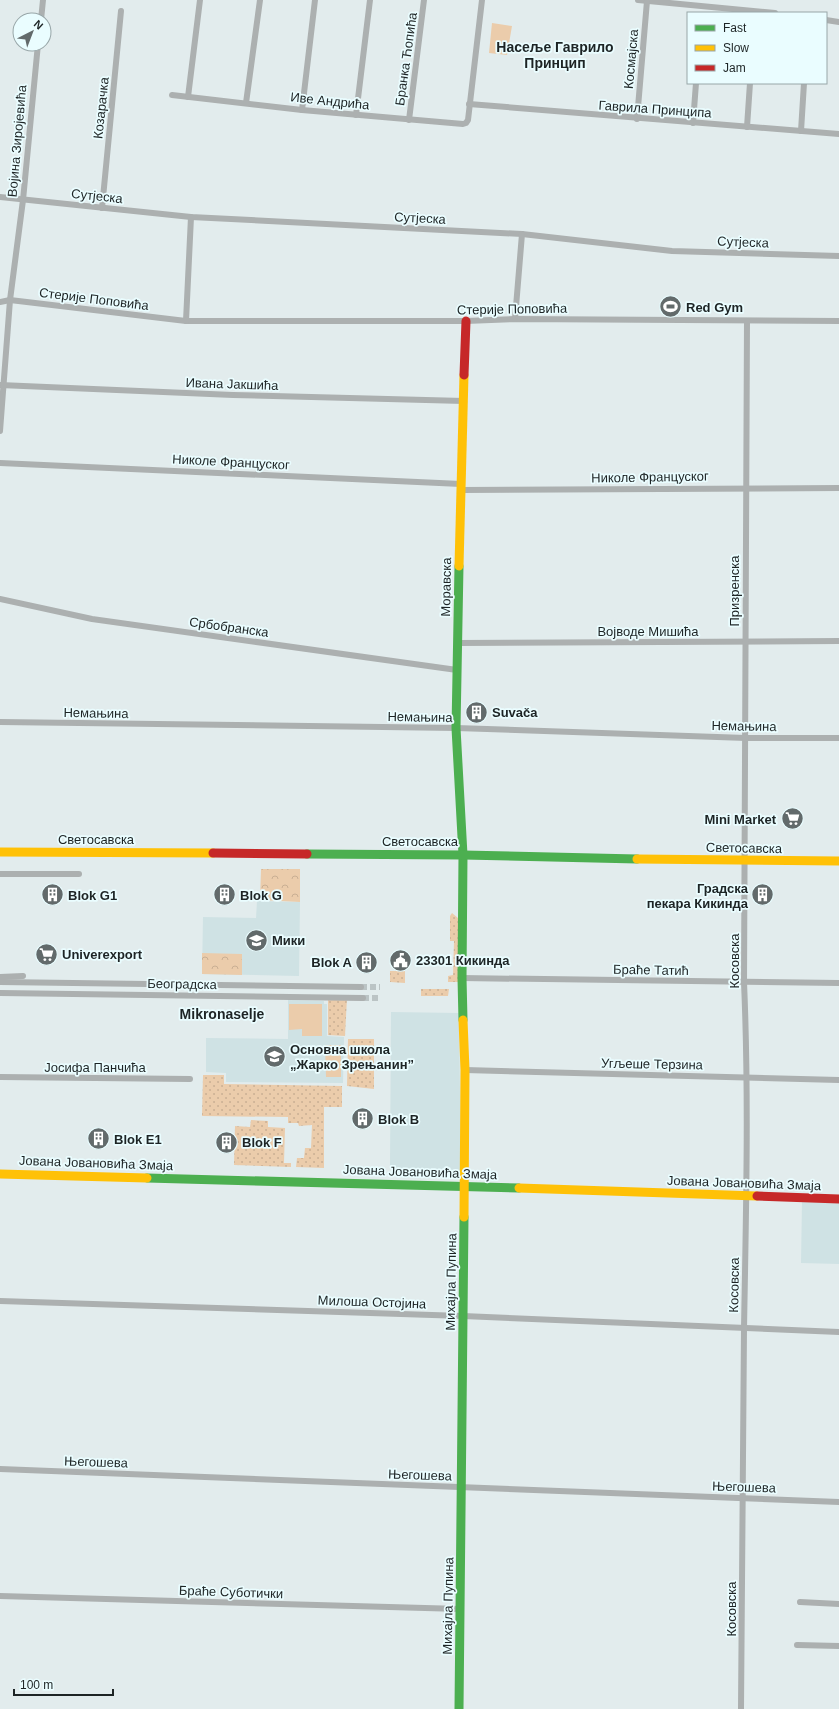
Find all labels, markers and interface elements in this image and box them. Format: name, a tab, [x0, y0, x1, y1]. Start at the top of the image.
street label: Бранка Ћопића	[392, 11, 420, 107]
north arrow	[12, 12, 52, 52]
legend	[687, 12, 827, 84]
text: N	[32, 17, 46, 32]
text: Fast	[723, 21, 747, 35]
street label: Космајска	[621, 28, 641, 90]
district label: Насеље Гаврило Принцип	[496, 39, 614, 71]
text: Slow	[723, 41, 749, 55]
text: Jam	[723, 61, 746, 75]
street label: Козарачка	[90, 76, 112, 140]
street label: Војина Зиројевића	[5, 84, 29, 198]
street label: Иве Андрића	[290, 89, 371, 113]
street label: Гаврила Принципа	[598, 98, 713, 120]
street label: Сутјеска	[71, 186, 124, 206]
street label: Сутјеска	[394, 209, 447, 227]
street label: Сутјеска	[717, 234, 770, 250]
street label: Стерије Поповића	[38, 285, 150, 313]
sports icon: Red Gym	[658, 294, 684, 320]
place label: Red Gym	[686, 300, 743, 315]
street label: Стерије Поповића	[457, 301, 568, 317]
street label: Ивана Јакшића	[185, 375, 279, 393]
street label: Николе Француског	[172, 451, 290, 473]
street label: Николе Француског	[591, 468, 709, 486]
street label: Призренска	[727, 555, 742, 627]
street label: Моравска	[438, 557, 454, 617]
street label: Србобранска	[188, 614, 270, 640]
street label: Војводе Мишића	[597, 624, 699, 639]
building icon: Suvača	[463, 699, 489, 725]
street label: Немањина	[63, 705, 129, 721]
place label: Suvača	[492, 705, 538, 720]
street label: Немањина	[387, 709, 453, 725]
street label: Немањина	[711, 718, 777, 734]
supermarket icon: Mini Market	[779, 806, 805, 832]
place label: Mini Market	[704, 812, 777, 827]
street label: Светосавска	[58, 832, 135, 847]
street label: Светосавска	[382, 834, 459, 849]
street label: Светосавска	[706, 840, 783, 856]
place label: Градска пекара Кикинда	[647, 881, 749, 911]
building icon: Blok G1	[40, 882, 66, 908]
building icon: Blok G	[212, 882, 238, 908]
building icon: Градска пекара Кикинда	[750, 882, 776, 908]
place label: Blok G1	[68, 888, 117, 903]
place label: Blok G	[240, 888, 282, 903]
school or university icon: Мики	[243, 927, 269, 953]
place label: Мики	[272, 933, 305, 948]
street label: Косовска	[727, 933, 742, 989]
supermarket icon: Univerexport	[34, 941, 60, 967]
place label: Univerexport	[62, 947, 143, 962]
public building icon: 23301 Кикинда	[387, 947, 413, 973]
building icon: Blok A	[354, 949, 380, 975]
place label: 23301 Кикинда	[416, 953, 510, 968]
place label: Blok A	[311, 955, 353, 970]
street label: Браће Татић	[613, 962, 689, 978]
street label: Београдска	[147, 976, 218, 992]
district label: Mikronaselje	[180, 1006, 265, 1022]
place label: Основна школа „Жарко Зрењанин”	[290, 1042, 414, 1072]
school or university icon: Основна школа „Жарко Зрењанин”	[262, 1043, 288, 1069]
street label: Угљеше Терзина	[601, 1056, 704, 1072]
street label: Јосифа Панчића	[44, 1060, 146, 1075]
building icon: Blok B	[350, 1106, 376, 1132]
place label: Blok B	[378, 1112, 419, 1127]
building icon: Blok E1	[85, 1126, 111, 1152]
building icon: Blok F	[214, 1129, 240, 1155]
place label: Blok E1	[114, 1132, 162, 1147]
place label: Blok F	[242, 1135, 282, 1150]
street label: Јована Јовановића Змаја	[19, 1153, 174, 1173]
street label: Јована Јовановића Змаја	[343, 1162, 498, 1182]
street label: Јована Јовановића Змаја	[667, 1173, 822, 1193]
street label: Михајла Пупина	[443, 1232, 459, 1331]
street label: Косовска	[726, 1257, 742, 1313]
street label: Милоша Остојина	[317, 1293, 427, 1311]
street label: Његошева	[64, 1453, 129, 1471]
street label: Његошева	[388, 1466, 453, 1484]
street label: Његошева	[712, 1478, 777, 1496]
street label: Михајла Пупина	[440, 1556, 456, 1655]
street label: Косовска	[724, 1581, 739, 1637]
street label: Браће Суботички	[179, 1583, 283, 1601]
scale bar	[14, 1671, 113, 1697]
text: 100 m	[20, 1678, 53, 1692]

